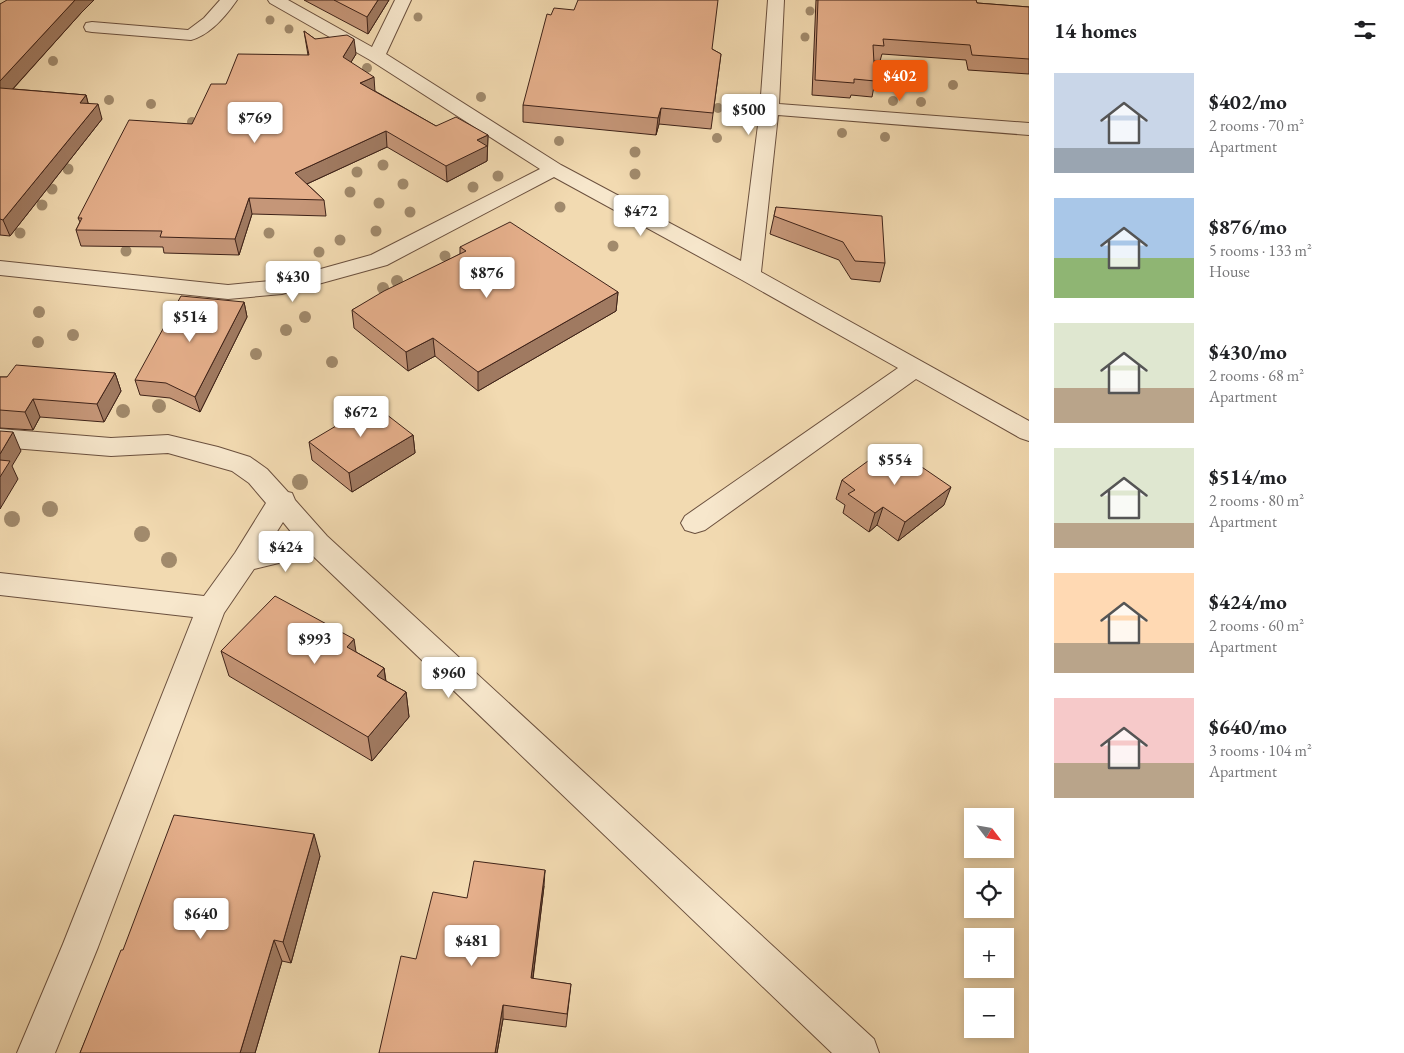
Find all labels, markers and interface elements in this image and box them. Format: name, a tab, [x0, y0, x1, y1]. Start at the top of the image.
icon: filters	[1351, 16, 1379, 44]
text: 14 homes	[1054, 17, 1137, 44]
pin: $402	[870, 59, 930, 102]
text: $402	[884, 65, 916, 86]
text: $402/mo	[1209, 88, 1287, 115]
icon: home	[1094, 93, 1154, 153]
pin: $500	[719, 94, 779, 136]
text: $500	[733, 99, 765, 120]
pin: $769	[225, 102, 285, 144]
text: $769	[239, 107, 271, 128]
text: 2 rooms · 70 m²	[1209, 115, 1304, 136]
text: Apartment	[1209, 136, 1277, 157]
pin: $472	[611, 194, 671, 237]
text: $472	[625, 200, 657, 221]
text: $876/mo	[1209, 213, 1287, 240]
icon: home	[1094, 218, 1154, 278]
text: 5 rooms · 133 m²	[1209, 240, 1312, 261]
pin: $876	[457, 256, 517, 299]
pin: $430	[263, 260, 323, 303]
text: House	[1209, 261, 1250, 282]
text: $876	[471, 262, 503, 283]
text: $430	[277, 266, 309, 287]
pin: $514	[160, 300, 220, 343]
text: $514	[174, 306, 206, 327]
text: $430/mo	[1209, 338, 1287, 365]
icon: home	[1094, 343, 1154, 403]
text: 2 rooms · 68 m²	[1209, 365, 1304, 386]
text: Apartment	[1209, 386, 1277, 407]
pin: $672	[331, 396, 391, 438]
text: $672	[345, 401, 377, 422]
pin: $554	[865, 444, 925, 486]
text: $554	[879, 449, 911, 470]
text: $514/mo	[1209, 463, 1287, 490]
icon: home	[1094, 468, 1154, 528]
text: 2 rooms · 80 m²	[1209, 490, 1304, 511]
text: Apartment	[1209, 511, 1277, 532]
pin: $424	[256, 530, 316, 573]
text: $424	[270, 536, 302, 557]
text: $424/mo	[1209, 588, 1287, 615]
icon: home	[1094, 593, 1154, 653]
text: 2 rooms · 60 m²	[1209, 615, 1304, 636]
pin: $993	[285, 622, 345, 665]
text: $993	[299, 628, 331, 649]
text: Apartment	[1209, 636, 1277, 657]
pin: $960	[419, 656, 479, 699]
text: $960	[433, 662, 465, 683]
text: $640/mo	[1209, 713, 1287, 740]
icon: home	[1094, 718, 1154, 778]
text: 3 rooms · 104 m²	[1209, 740, 1312, 761]
text: Apartment	[1209, 761, 1277, 782]
north arrow	[964, 808, 1014, 858]
map controls	[964, 808, 1014, 1038]
button: locate	[964, 868, 1014, 918]
pin: $640	[171, 898, 231, 940]
text: $640	[185, 903, 217, 924]
pin: $481	[442, 924, 502, 967]
button: +	[964, 928, 1014, 978]
text: $481	[456, 930, 488, 951]
button: −	[964, 988, 1014, 1038]

